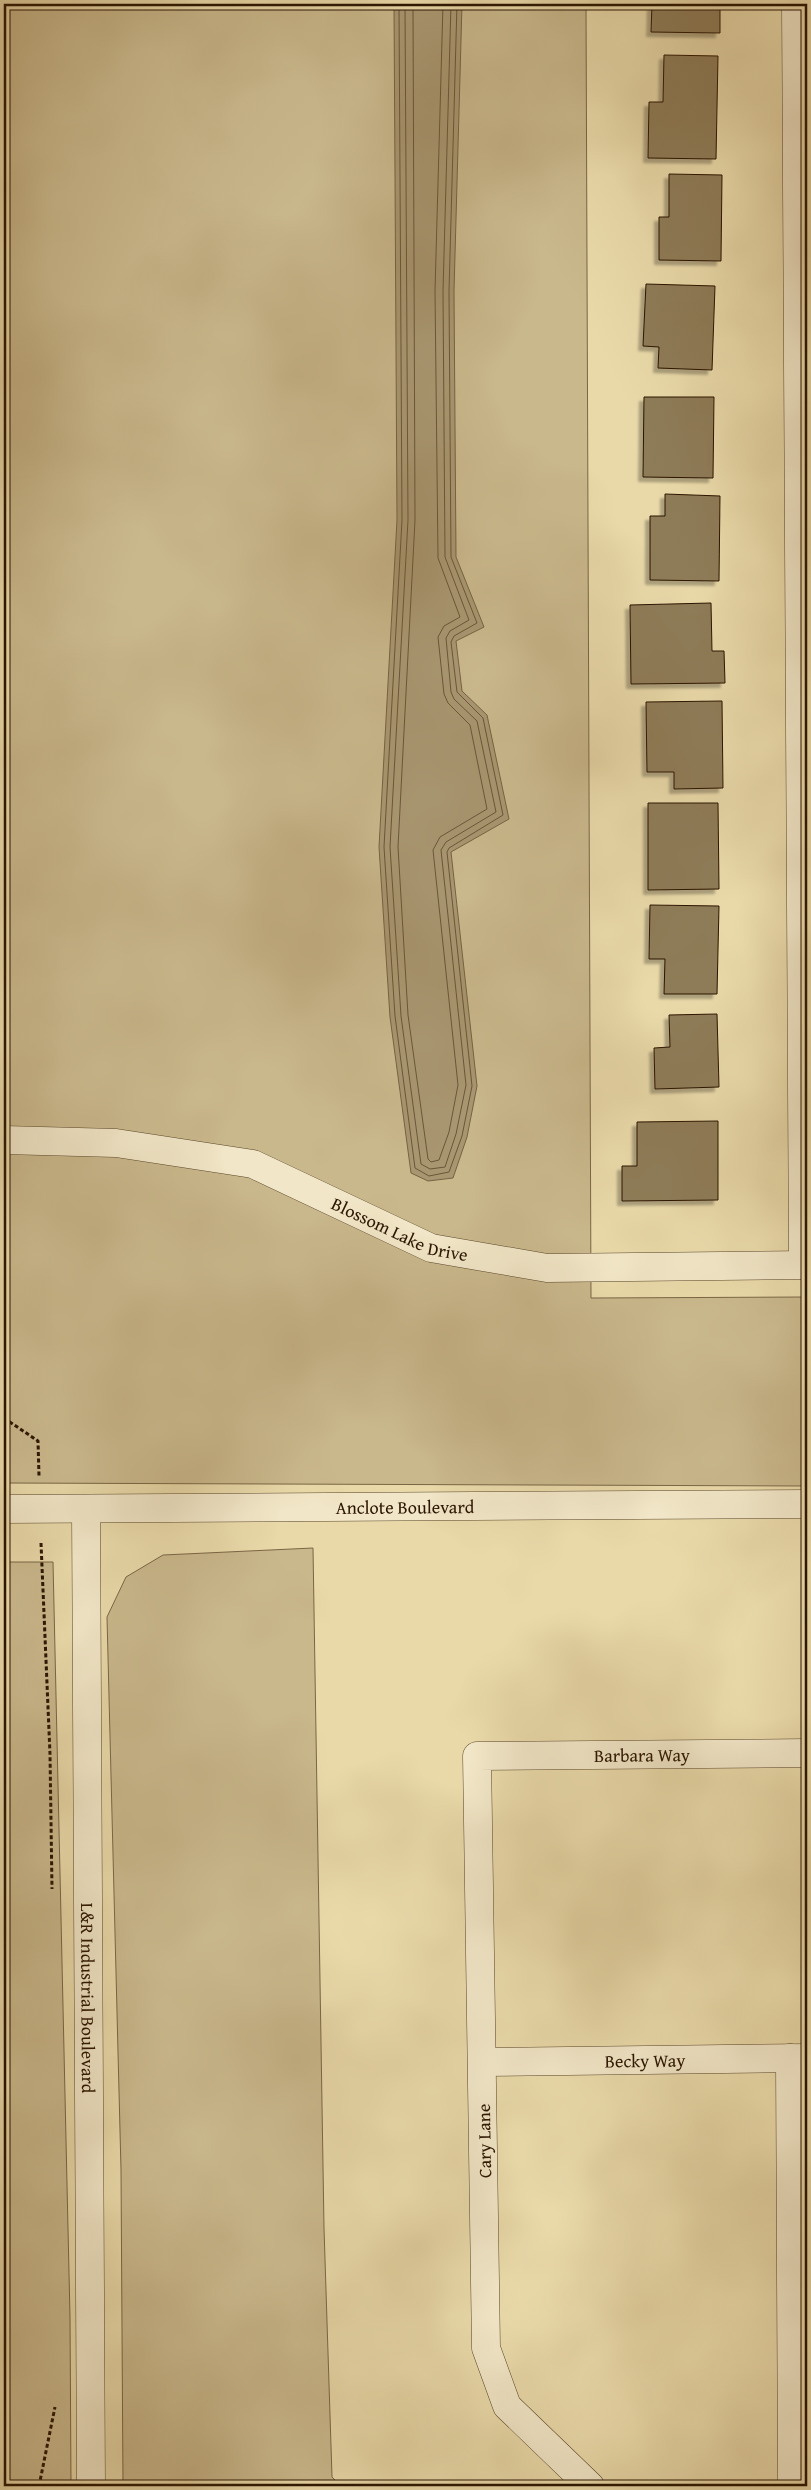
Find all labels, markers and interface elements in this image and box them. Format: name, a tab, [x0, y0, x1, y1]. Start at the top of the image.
street label: Blossom Lake Drive	[327, 1190, 470, 1268]
street label: Anclote Boulevard	[336, 1493, 475, 1520]
street label: Barbara Way	[594, 1741, 690, 1768]
street label: L&R Industrial Boulevard	[75, 1903, 102, 2094]
street label: Becky Way	[605, 2046, 685, 2074]
street label: Cary Lane	[470, 2104, 498, 2178]

